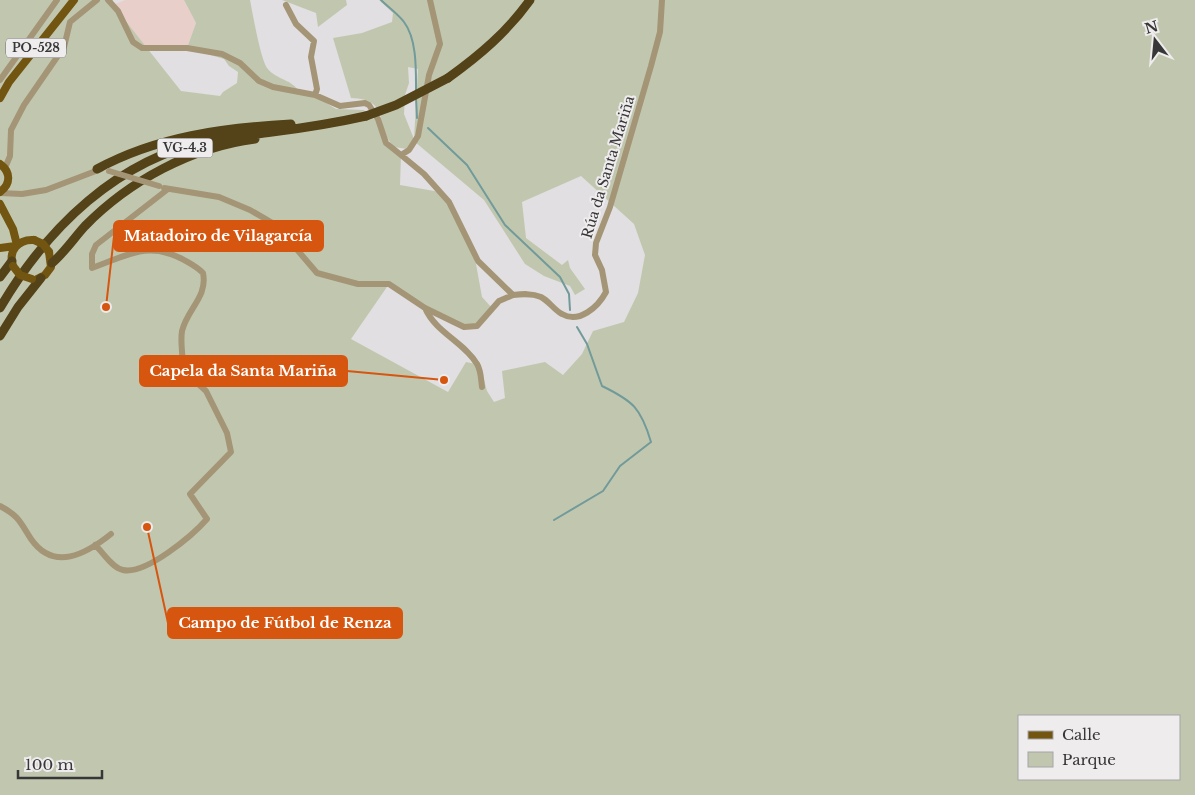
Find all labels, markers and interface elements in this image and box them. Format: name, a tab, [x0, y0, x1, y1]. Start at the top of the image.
north arrow	[1130, 15, 1180, 65]
text: N	[1143, 17, 1160, 38]
road number: PO-528	[6, 38, 66, 58]
street label: Rúa da Santa Mariña	[578, 93, 638, 241]
road number: VG-4.3	[158, 138, 212, 158]
callout: Matadoiro de Vilagarcía	[114, 221, 323, 251]
text: Matadoiro de Vilagarcía	[124, 226, 313, 245]
callout: Capela da Santa Mariña	[140, 356, 347, 386]
text: Capela da Santa Mariña	[149, 361, 337, 380]
callout: Campo de Fútbol de Renza	[168, 608, 402, 638]
text: Campo de Fútbol de Renza	[178, 613, 392, 632]
legend	[1018, 715, 1180, 780]
text: Calle	[1062, 725, 1101, 744]
scale bar	[18, 748, 101, 780]
text: Parque	[1062, 750, 1116, 769]
text: 100 m	[25, 755, 74, 774]

